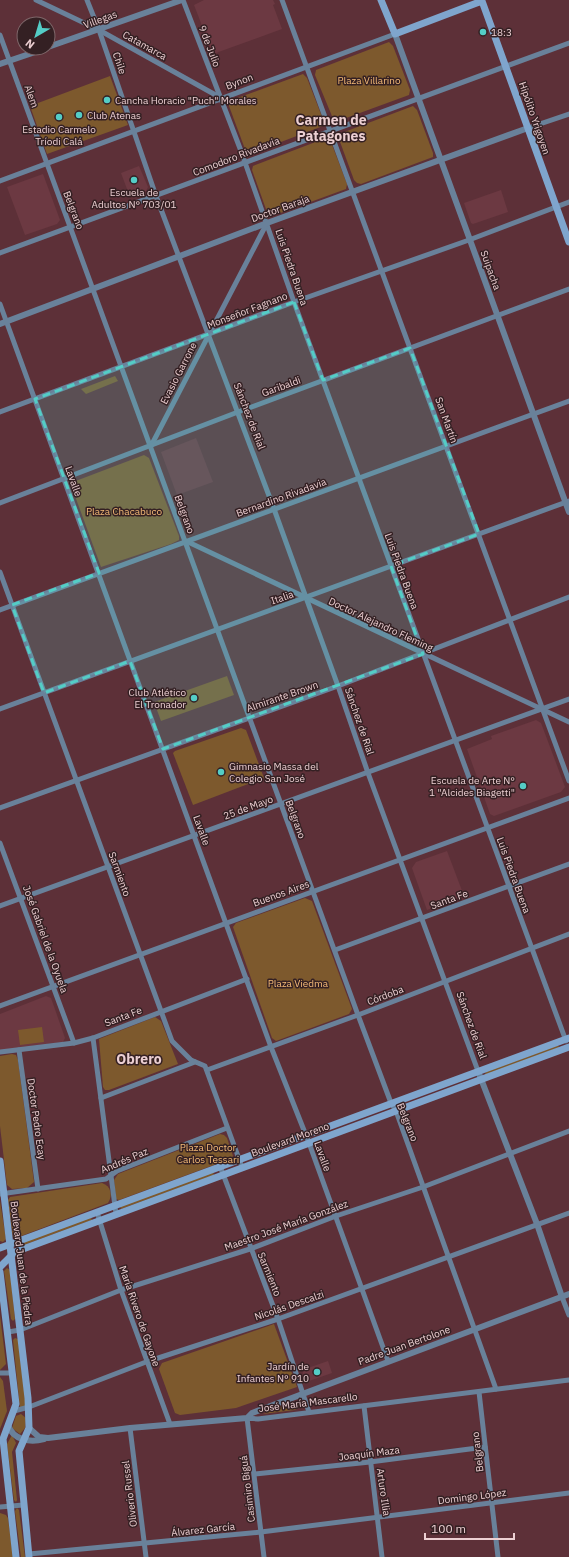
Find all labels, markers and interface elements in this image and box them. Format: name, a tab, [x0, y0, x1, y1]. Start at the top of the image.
street label: Villegas	[82, 7, 119, 32]
north arrow	[16, 16, 56, 56]
street label: 9 de Julio	[196, 23, 224, 69]
place label: 18:3	[491, 26, 512, 39]
marker: 18:3	[478, 27, 488, 37]
street label: Catamarca	[120, 28, 170, 63]
text: N	[22, 36, 37, 52]
street label: Chile	[110, 50, 130, 76]
street label: Bynon	[224, 70, 255, 93]
park label: Plaza Villarino	[337, 74, 401, 87]
street label: Hipólito Yrigoyen	[516, 80, 553, 156]
street label: Alem	[21, 83, 42, 109]
place label: Cancha Horacio "Puch" Morales	[115, 94, 257, 107]
marker: Cancha Horacio "Puch" Morales	[102, 95, 112, 105]
place label: Club Atenas	[87, 109, 141, 122]
marker: Club Atenas	[74, 110, 84, 120]
district label: Carmen de Patagones	[295, 111, 367, 145]
marker: Estadio Carmelo Tríodi Calá	[54, 112, 64, 122]
place label: Estadio Carmelo Tríodi Calá	[22, 123, 96, 148]
street label: Comodoro Rivadavia	[191, 134, 282, 179]
marker: Escuela de Adultos N° 703/01	[129, 175, 139, 185]
place label: Escuela de Adultos N° 703/01	[92, 186, 176, 211]
street label: Belgrano	[60, 189, 87, 232]
street label: Doctor Baraja	[249, 192, 312, 225]
street label: Luis Piedra Buena	[272, 227, 311, 308]
street label: Suipacha	[477, 249, 504, 292]
street label: Monseñor Fagnano	[205, 289, 290, 332]
street label: Evasio Garrone	[157, 340, 200, 406]
street label: Garibaldi	[260, 373, 302, 400]
street label: Sánchez de Rial	[231, 381, 268, 452]
street label: San Martín	[432, 395, 461, 445]
street label: Lavalle	[62, 464, 85, 499]
street label: Bernardino Rivadavia	[234, 475, 329, 520]
street label: Belgrano	[172, 493, 198, 536]
park label: Plaza Chacabuco	[86, 505, 162, 518]
street label: Luis Piedra Buena	[382, 531, 422, 612]
street label: Italia	[269, 587, 296, 607]
street label: Doctor Alejandro Fleming	[326, 594, 436, 655]
street label: Almirante Brown	[244, 678, 320, 715]
place label: Club Atlético El Tronador	[129, 686, 186, 711]
street label: Sánchez de Rial	[342, 686, 377, 757]
marker: Club Atlético El Tronador	[189, 693, 199, 703]
place label: Gimnasio Massa del Colegio San José	[229, 760, 319, 785]
marker: Gimnasio Massa del Colegio San José	[216, 767, 226, 777]
place label: Escuela de Arte N° 1 "Alcides Biagetti"	[429, 774, 515, 799]
marker: Escuela de Arte N° 1 "Alcides Biagetti"	[518, 781, 528, 791]
street label: 25 de Mayo	[222, 792, 275, 822]
street label: Belgrano	[283, 798, 309, 841]
street label: Lavalle	[190, 813, 213, 848]
street label: Luis Piedra Buena	[494, 835, 534, 916]
street label: Sarmiento	[106, 850, 134, 899]
street label: Buenos Aires	[251, 877, 311, 910]
street label: José Gabriel de la Oyuela	[20, 884, 71, 995]
street label: Santa Fe	[429, 887, 470, 912]
park label: Plaza Viedma	[268, 977, 329, 990]
street label: Córdoba	[365, 982, 406, 1008]
street label: Sánchez de Rial	[453, 990, 490, 1061]
street label: Santa Fe	[103, 1003, 144, 1030]
district label: Obrero	[116, 1050, 162, 1068]
street label: Doctor Pedro Ecay	[24, 1077, 49, 1161]
street label: Belgrano	[394, 1101, 421, 1144]
street label: Boulevard Moreno	[249, 1119, 331, 1160]
street label: Lavalle	[311, 1139, 334, 1174]
park label: Plaza Doctor Carlos Tessari	[177, 1141, 239, 1166]
street label: Andrés Paz	[99, 1145, 150, 1176]
street label: Maestro José María González	[223, 1197, 350, 1254]
street label: Boulevard Juan de la Piedra	[7, 1200, 36, 1327]
street label: Sarmiento	[255, 1250, 284, 1298]
street label: María Rivero de Gayone	[116, 1264, 163, 1369]
street label: Nicolás Descalzi	[253, 1287, 326, 1323]
street label: Padre Juan Bertolone	[356, 1323, 452, 1368]
place label: Jardín de Infantes N° 910	[237, 1360, 310, 1385]
marker: Jardín de Infantes N° 910	[312, 1367, 322, 1377]
street label: José María Mascarello	[258, 1390, 359, 1415]
street label: Belgrano	[469, 1431, 486, 1473]
street label: Joaquín Maza	[338, 1443, 401, 1464]
street label: Casimiro Biguá	[237, 1454, 258, 1523]
street label: Oliverio Russel	[119, 1460, 140, 1528]
street label: Arturo Illia	[374, 1467, 393, 1517]
street label: Domingo López	[437, 1486, 507, 1507]
scale bar	[425, 1515, 514, 1541]
street label: Álvarez García	[171, 1520, 236, 1539]
text: 100 m	[431, 1521, 466, 1536]

